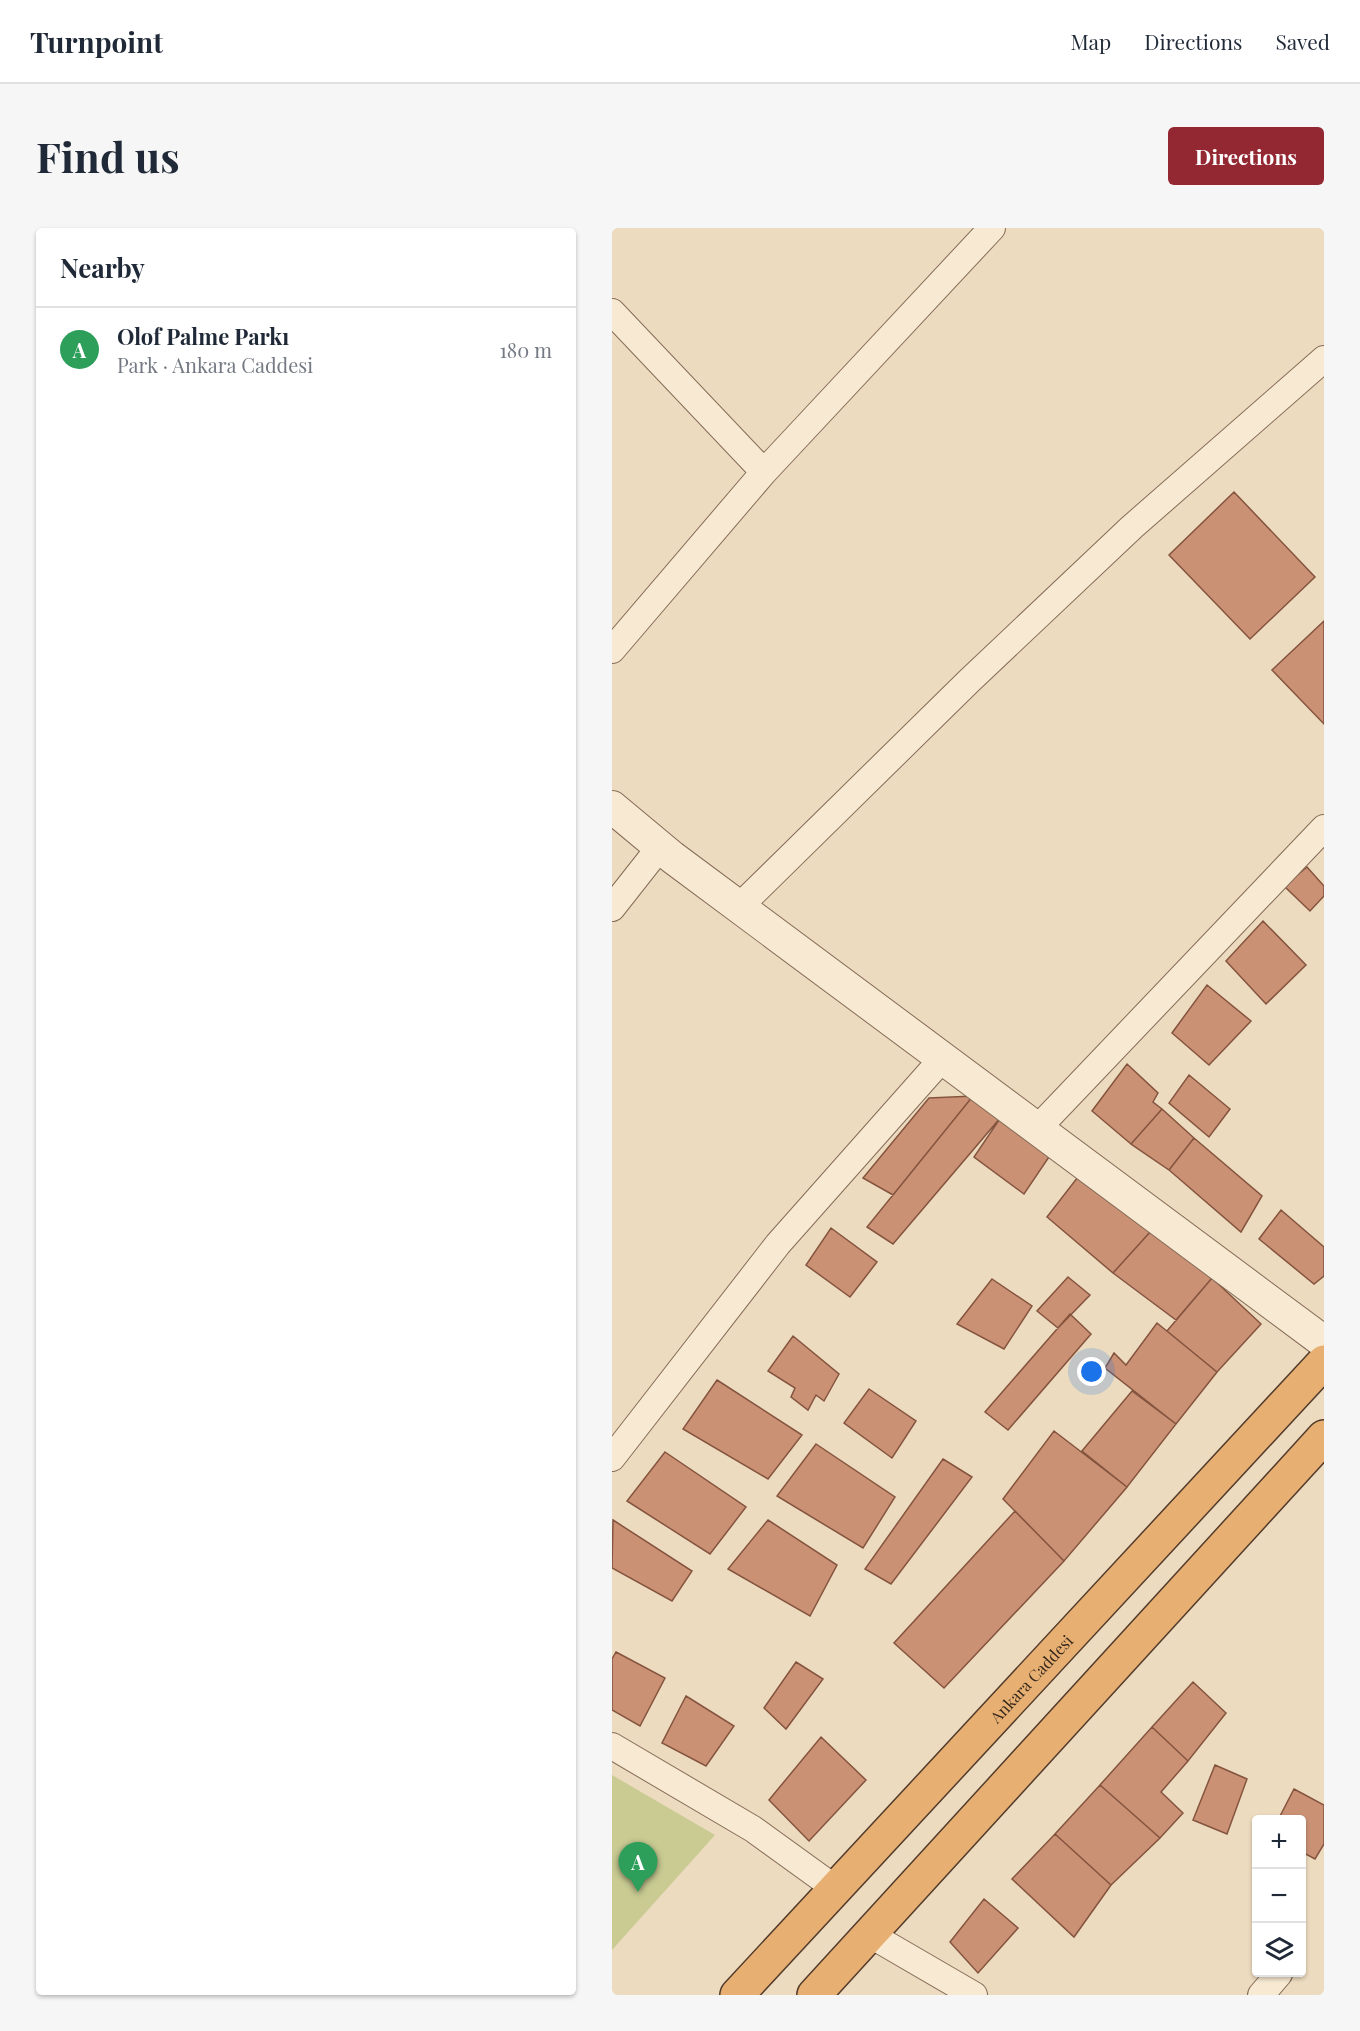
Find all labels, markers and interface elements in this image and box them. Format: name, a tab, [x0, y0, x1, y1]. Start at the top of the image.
text: Turnpoint	[30, 23, 163, 60]
text: Map	[1070, 27, 1111, 55]
text: Directions	[1144, 27, 1242, 55]
text: Saved	[1275, 27, 1330, 55]
button: Directions	[1168, 127, 1324, 185]
text: Find us	[36, 128, 180, 184]
text: Nearby	[60, 250, 145, 285]
text: Olof Palme Parkı	[117, 321, 289, 351]
text: A	[73, 336, 86, 363]
text: 180 m	[499, 336, 552, 363]
text: Park · Ankara Caddesi	[117, 351, 313, 378]
your location	[1077, 1357, 1106, 1386]
street label: Ankara Caddesi	[984, 1630, 1077, 1727]
map controls	[1252, 1815, 1306, 1977]
button: +	[1252, 1815, 1306, 1869]
pin: A	[618, 1842, 658, 1892]
button: −	[1252, 1869, 1306, 1923]
button: layers	[1252, 1923, 1306, 1977]

